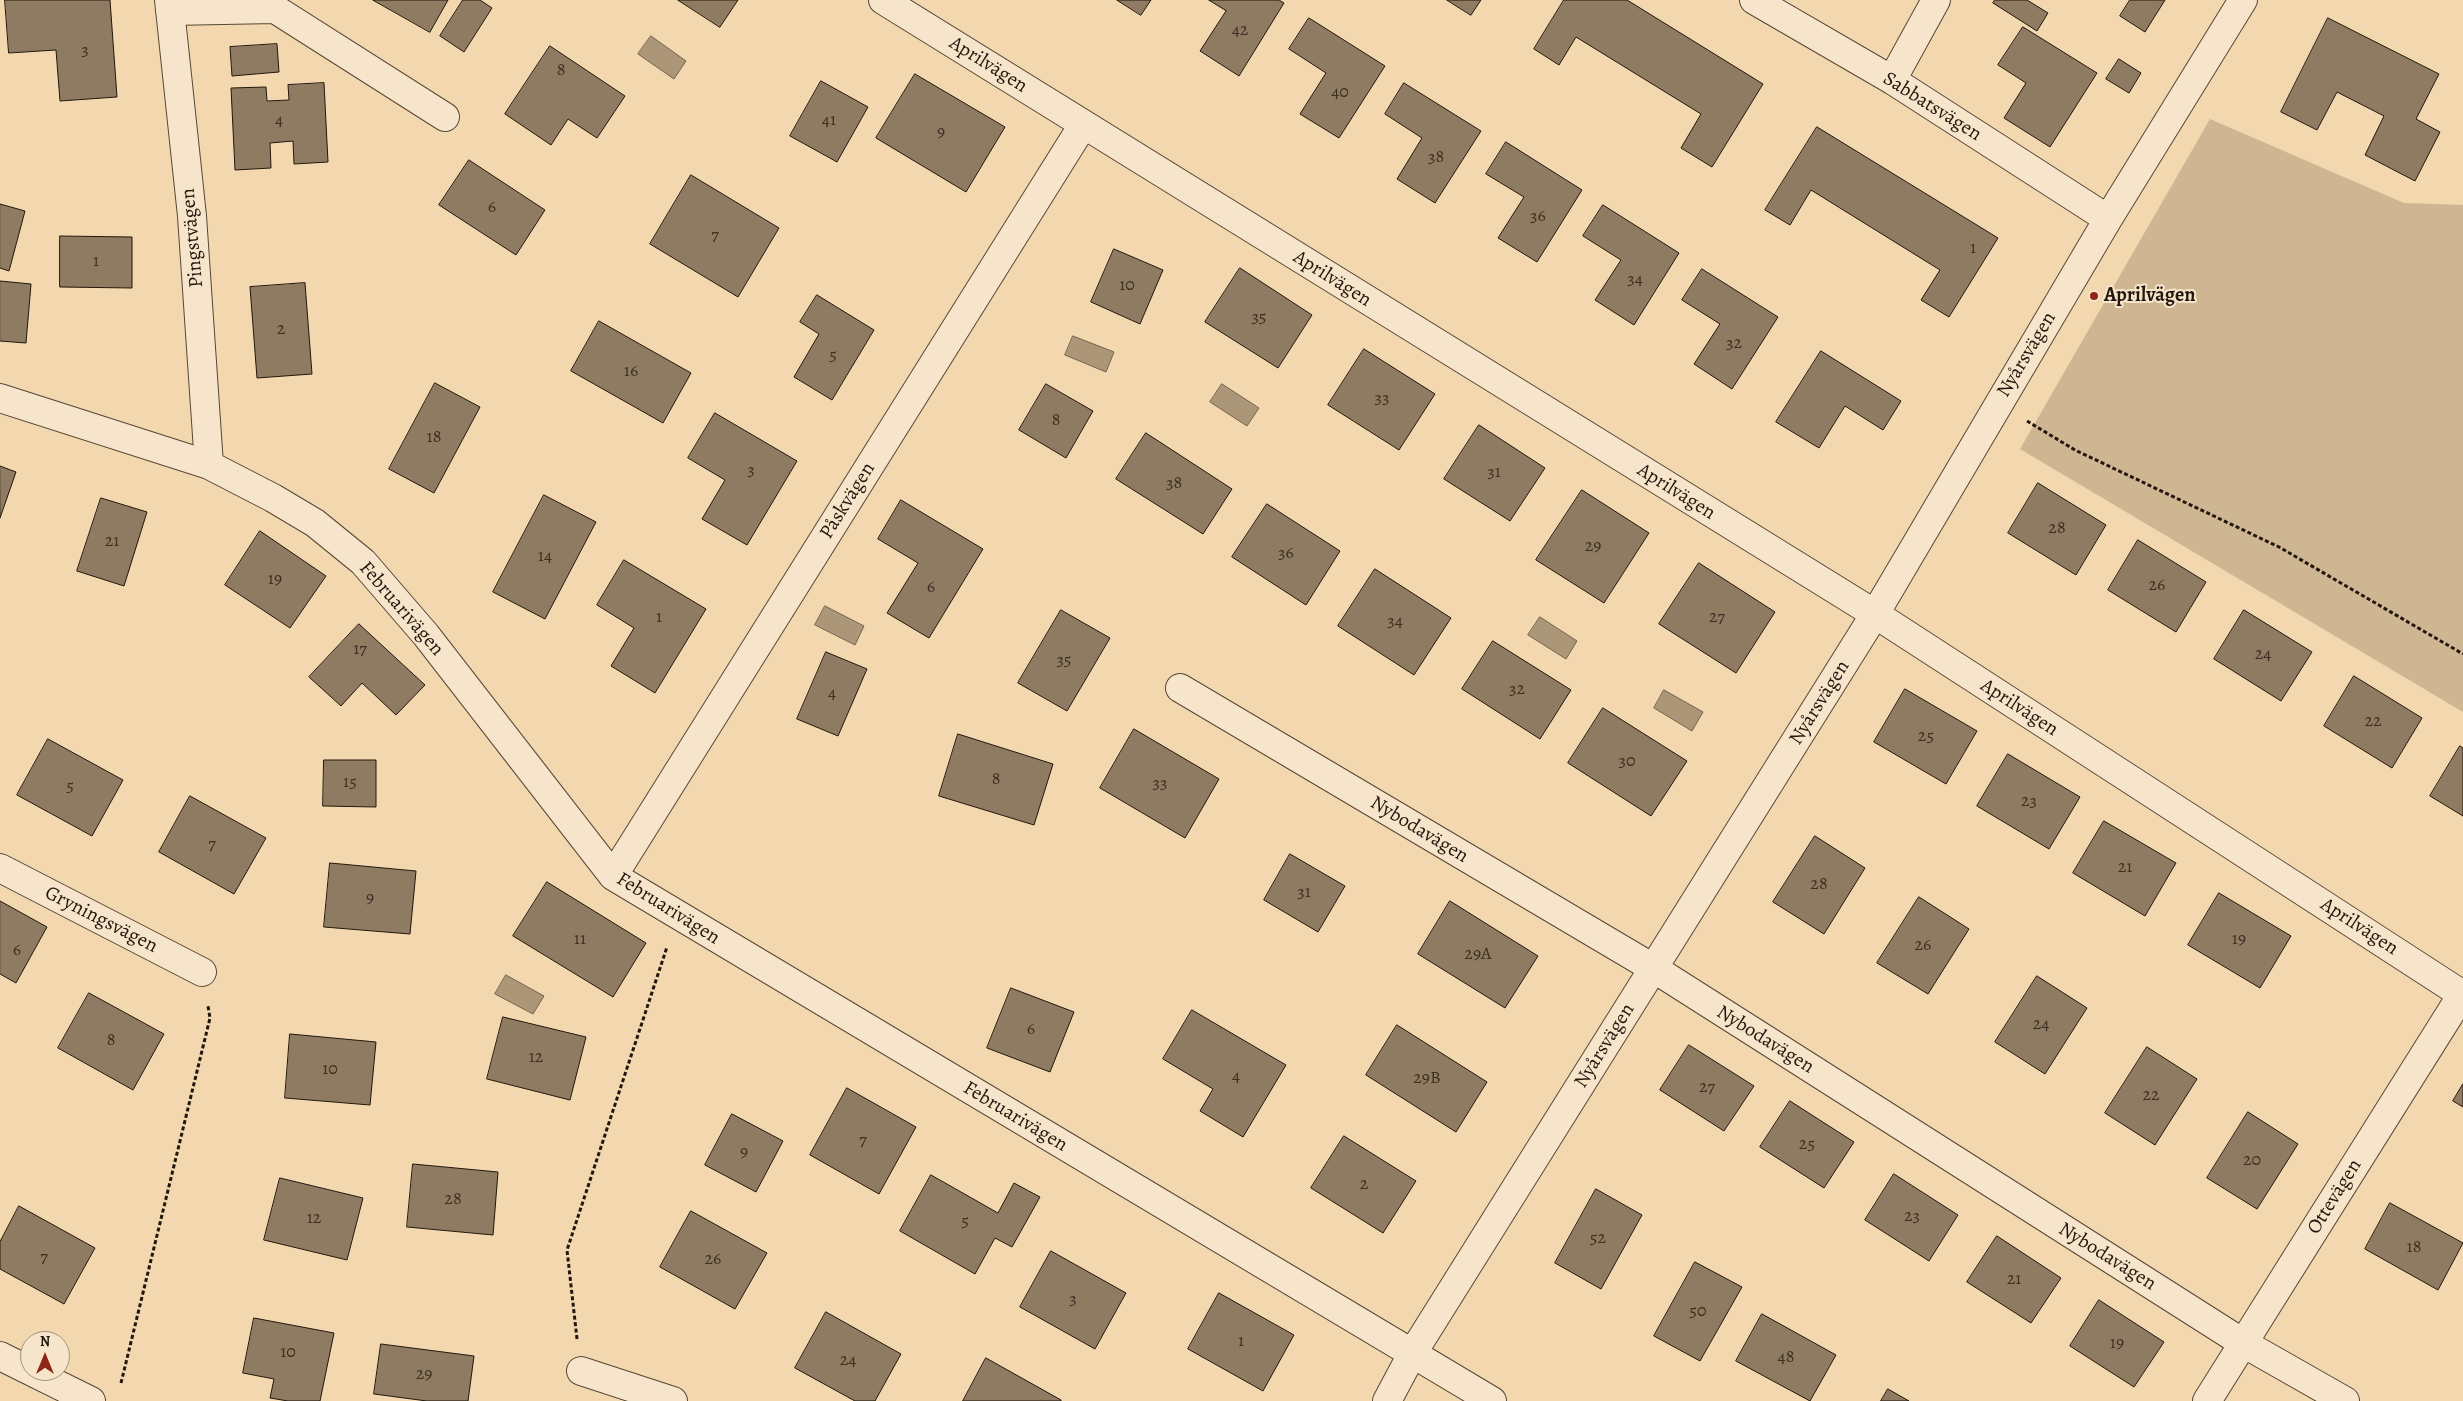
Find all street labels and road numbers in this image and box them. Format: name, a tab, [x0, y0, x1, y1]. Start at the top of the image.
street label: Aprilvägen	[944, 32, 1032, 98]
street label: Sabbatsvägen	[1878, 67, 1986, 147]
street label: Pingstvägen	[177, 187, 209, 289]
street label: Aprilvägen	[1288, 246, 1376, 312]
street label: Nyårsvägen	[1992, 308, 2062, 402]
street label: Påskvägen	[815, 458, 881, 544]
street label: Aprilvägen	[1632, 459, 1720, 525]
street label: Februarivägen	[353, 557, 449, 661]
street label: Nyårsvägen	[1785, 656, 1855, 750]
street label: Aprilvägen	[1976, 674, 2062, 742]
street label: Nybodavägen	[1366, 791, 1472, 869]
street label: Februarivägen	[612, 868, 724, 950]
street label: Gryningsvägen	[41, 881, 161, 959]
street label: Aprilvägen	[2316, 893, 2402, 961]
street label: Nyårsvägen	[1570, 999, 1640, 1093]
street label: Nybodavägen	[1712, 1001, 1818, 1079]
street label: Februarivägen	[959, 1076, 1071, 1158]
street label: Ottevägen	[2303, 1155, 2367, 1239]
street label: Nybodavägen	[2054, 1218, 2160, 1296]

